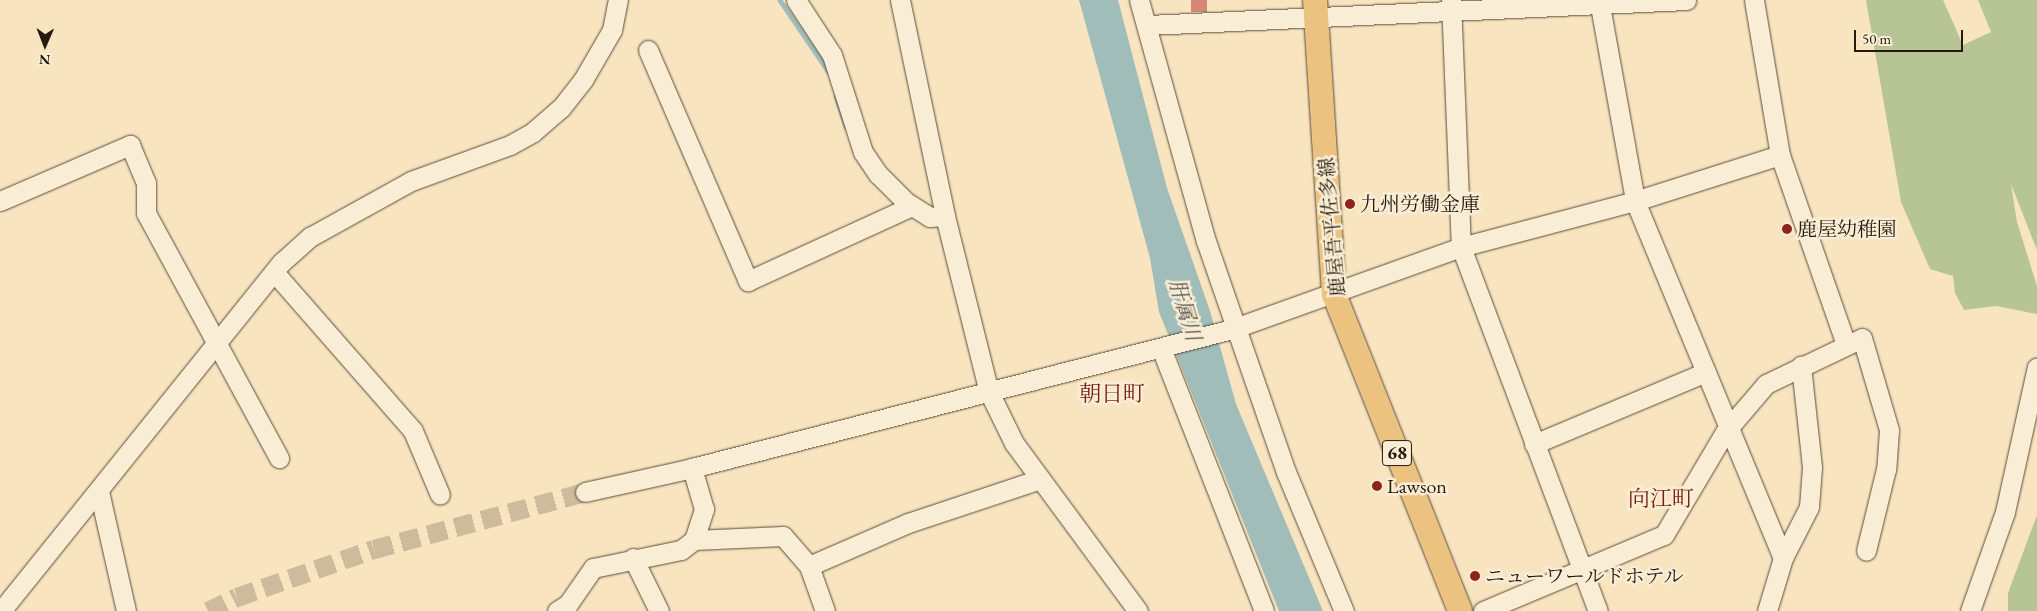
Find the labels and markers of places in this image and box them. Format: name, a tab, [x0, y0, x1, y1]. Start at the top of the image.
place label: 九州労働金庫	[1360, 192, 1480, 216]
marker: 九州労働金庫	[1344, 198, 1356, 210]
place label: 鹿屋幼稚園	[1797, 217, 1897, 241]
marker: 鹿屋幼稚園	[1781, 223, 1793, 235]
place label: Lawson	[1387, 474, 1447, 498]
marker: Lawson	[1371, 480, 1383, 492]
place label: ニューワールドホテル	[1485, 564, 1685, 588]
marker: ニューワールドホテル	[1469, 570, 1481, 582]

